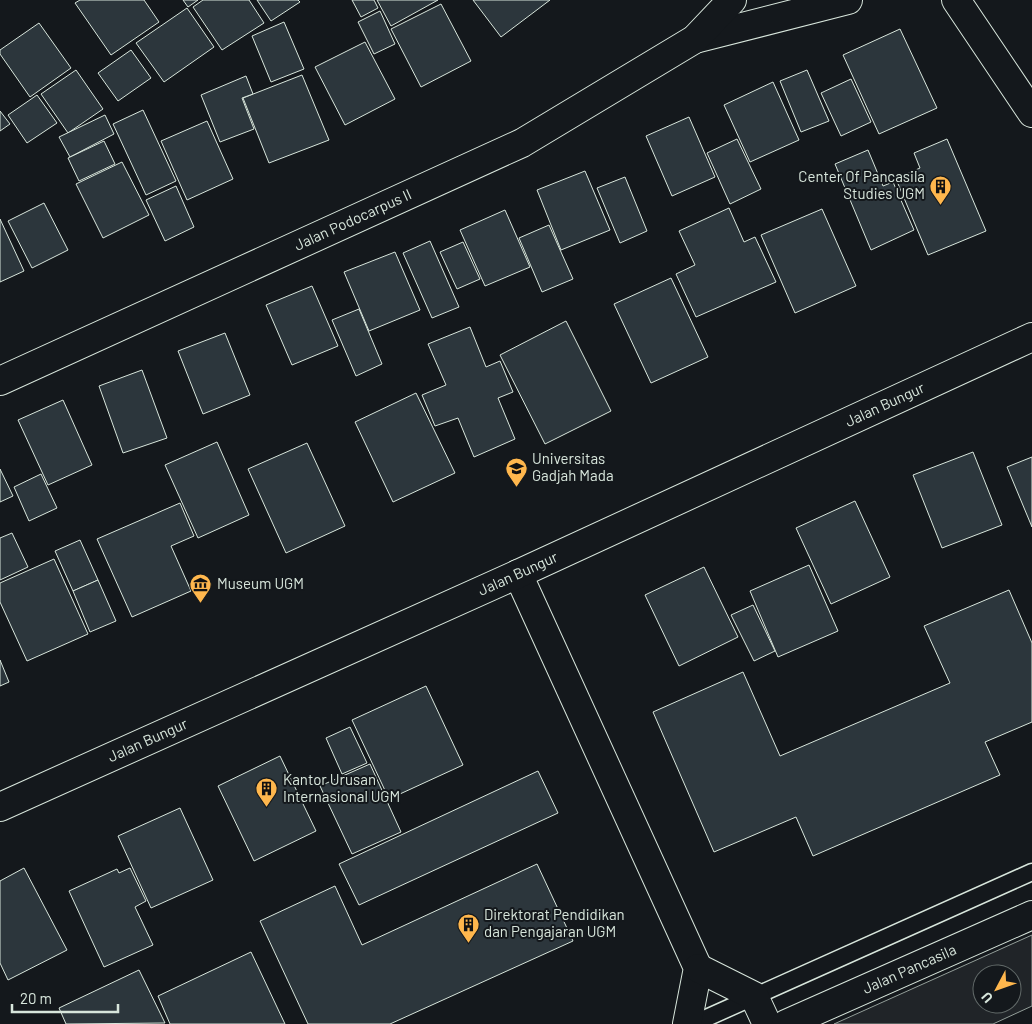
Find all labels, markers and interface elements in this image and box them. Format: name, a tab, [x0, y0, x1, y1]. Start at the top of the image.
place label: Center Of Pancasila Studies UGM	[798, 167, 925, 202]
building icon: Center Of Pancasila Studies UGM	[929, 174, 953, 205]
street label: Jalan Podocarpus II	[291, 185, 414, 254]
street label: Jalan Bungur	[842, 378, 928, 430]
place label: Universitas Gadjah Mada	[532, 449, 614, 484]
school or university icon: Universitas Gadjah Mada	[504, 456, 528, 487]
street label: Jalan Bungur	[475, 547, 561, 599]
museum icon: Museum UGM	[189, 572, 213, 603]
place label: Museum UGM	[217, 574, 304, 592]
street label: Jalan Bungur	[105, 714, 190, 765]
place label: Kantor Urusan Internasional UGM	[283, 770, 400, 805]
building icon: Kantor Urusan Internasional UGM	[255, 777, 279, 808]
place label: Direktorat Pendidikan dan Pengajaran UGM	[484, 905, 625, 940]
building icon: Direktorat Pendidikan dan Pengajaran UGM	[456, 912, 480, 943]
street label: Jalan Pancasila	[859, 940, 959, 997]
north arrow	[972, 964, 1022, 1014]
scale bar	[12, 982, 119, 1014]
text: 20 m	[20, 989, 52, 1007]
text: U	[977, 989, 996, 1007]

